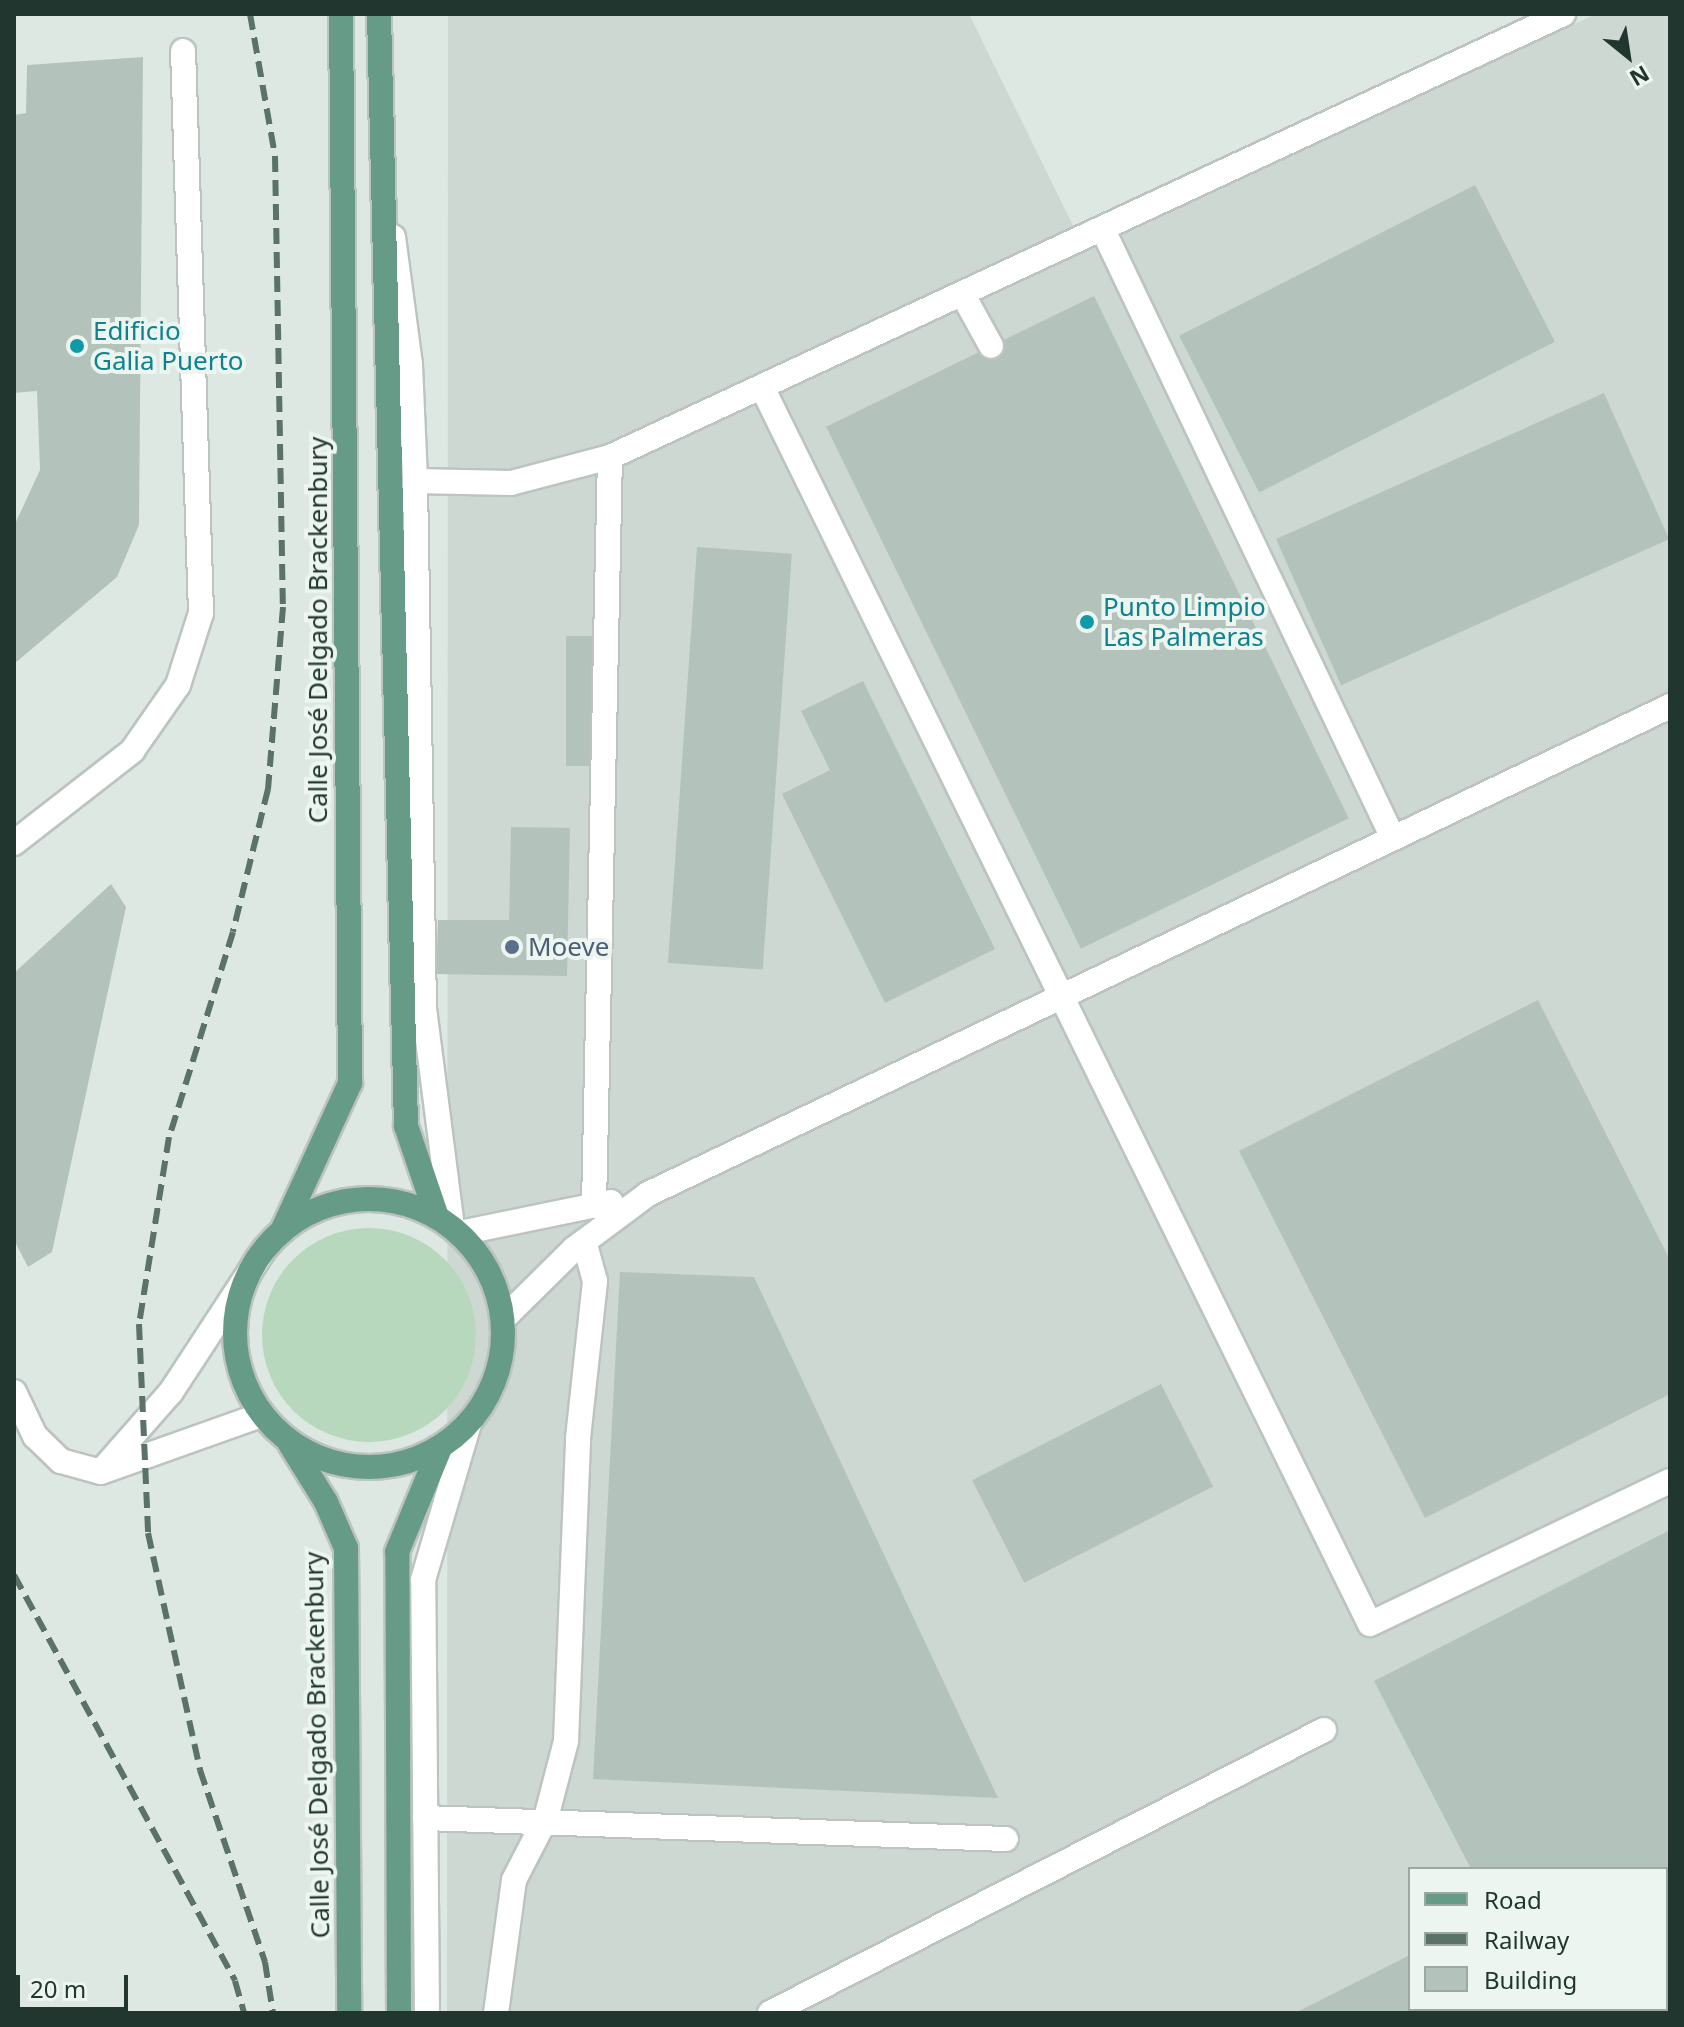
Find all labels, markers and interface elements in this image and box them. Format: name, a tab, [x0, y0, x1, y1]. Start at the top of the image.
north arrow	[1588, 16, 1668, 96]
text: N	[1625, 59, 1655, 94]
place label: Edificio Galia Puerto	[93, 315, 244, 376]
marker: Edificio Galia Puerto	[68, 337, 86, 355]
street label: Calle José Delgado Brackenbury	[302, 437, 334, 823]
place label: Punto Limpio Las Palmeras	[1103, 591, 1266, 652]
marker: Punto Limpio Las Palmeras	[1078, 613, 1096, 631]
place label: Moeve	[528, 931, 609, 963]
marker: Moeve	[503, 938, 521, 956]
street label: Calle José Delgado Brackenbury	[298, 1551, 336, 1939]
legend	[1408, 1867, 1668, 2011]
text: Road	[1484, 1883, 1542, 1916]
text: Railway	[1484, 1923, 1569, 1956]
scale bar	[20, 1959, 132, 2009]
text: Building	[1484, 1963, 1577, 1996]
text: 20 m	[30, 1972, 86, 2005]

